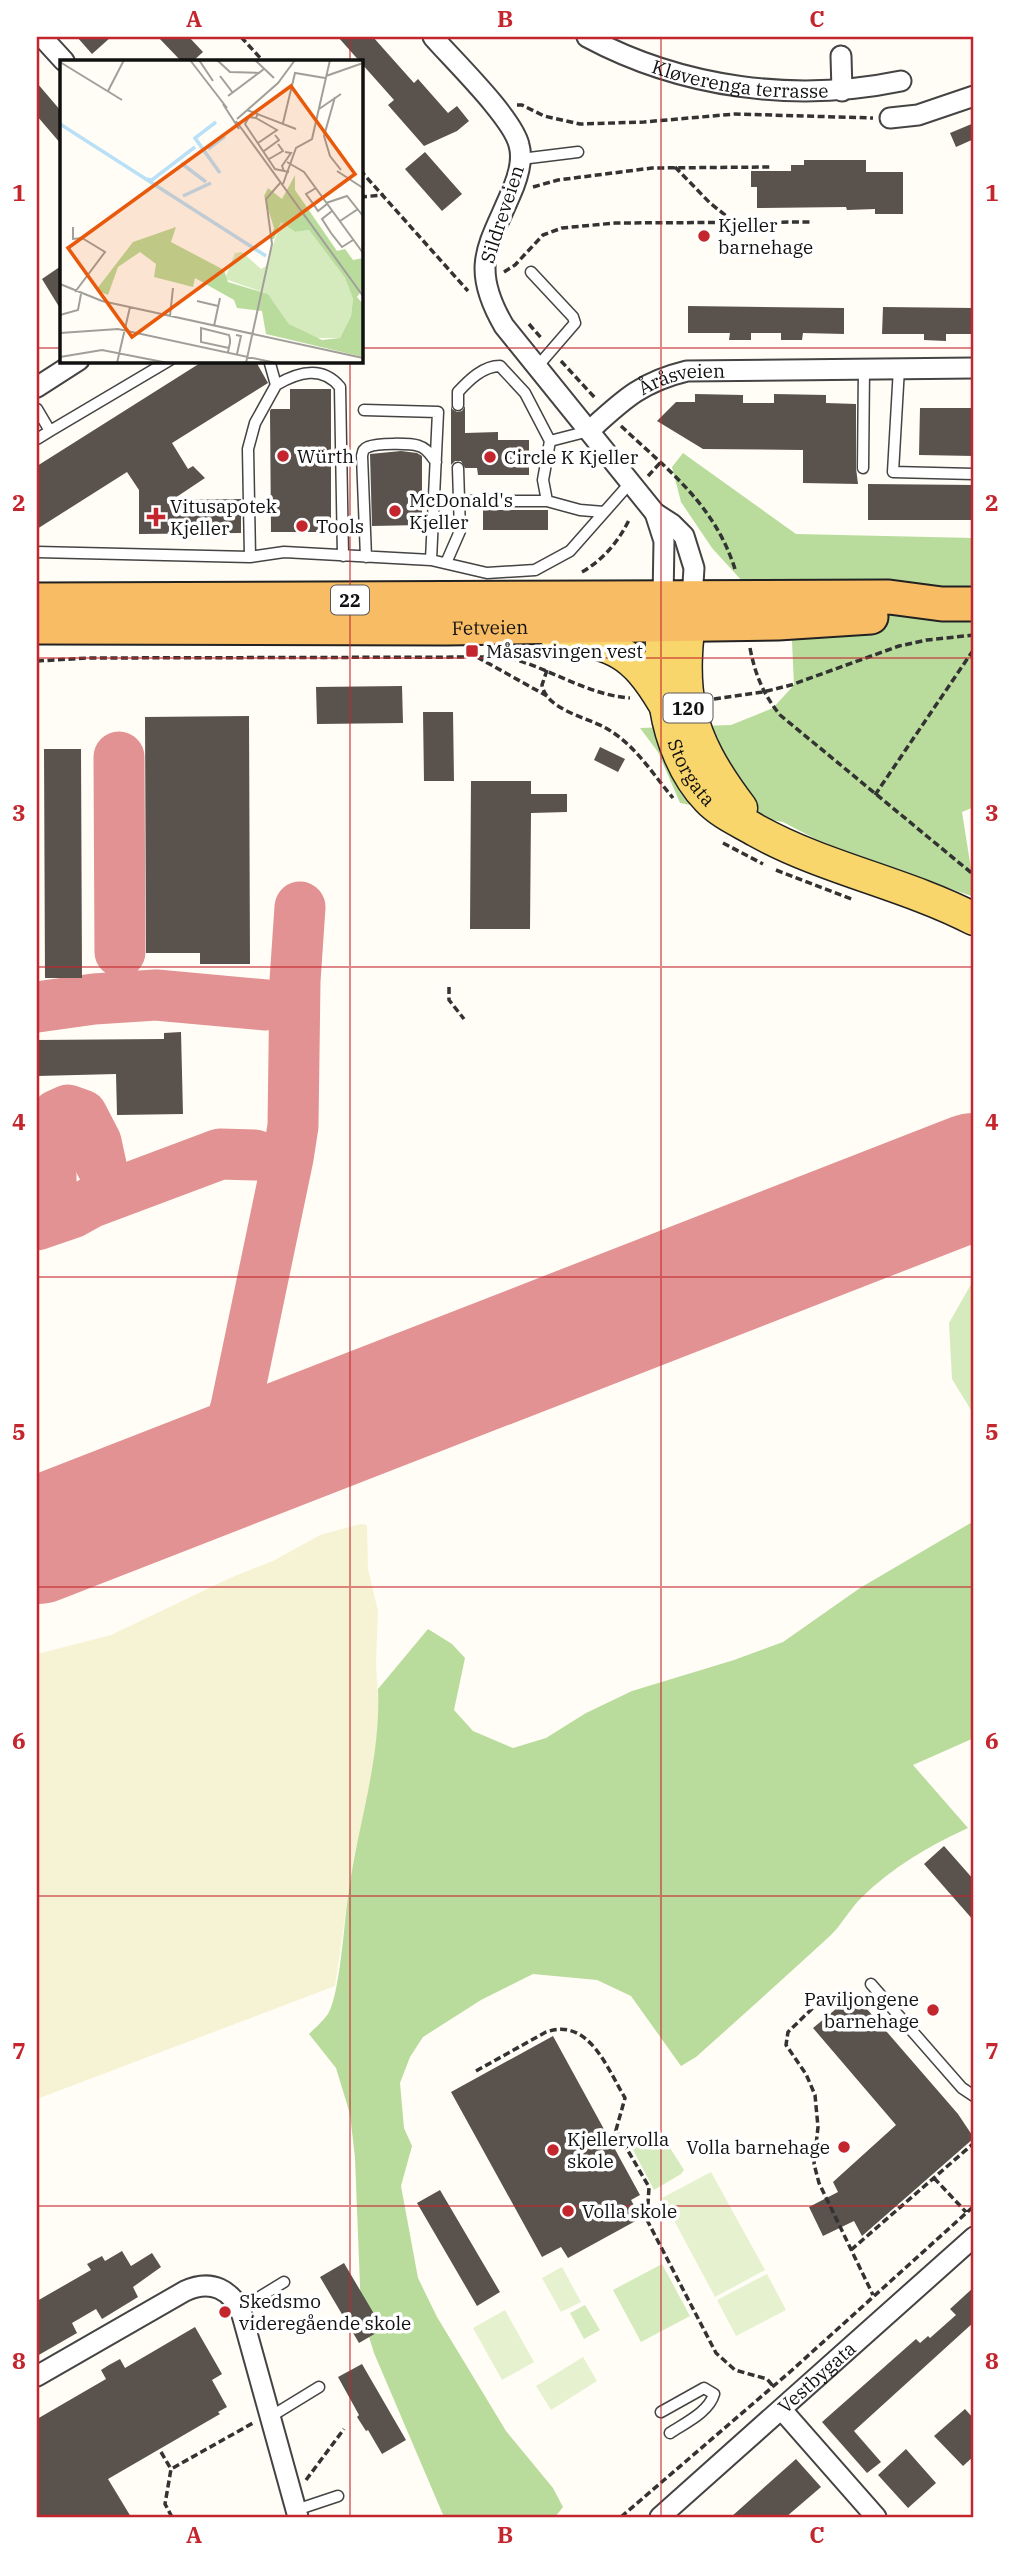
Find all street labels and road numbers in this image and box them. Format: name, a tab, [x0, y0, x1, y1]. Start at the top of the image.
street label: Kløverenga terrasse	[649, 54, 829, 103]
street label: Sildreveien	[475, 162, 529, 266]
street label: Åråsveien	[634, 359, 725, 400]
road number: 22	[331, 586, 369, 614]
street label: Fetveien	[452, 615, 528, 640]
road number: 120	[664, 694, 712, 722]
street label: Storgata	[663, 735, 721, 811]
street label: Vestbygata	[773, 2336, 861, 2418]

